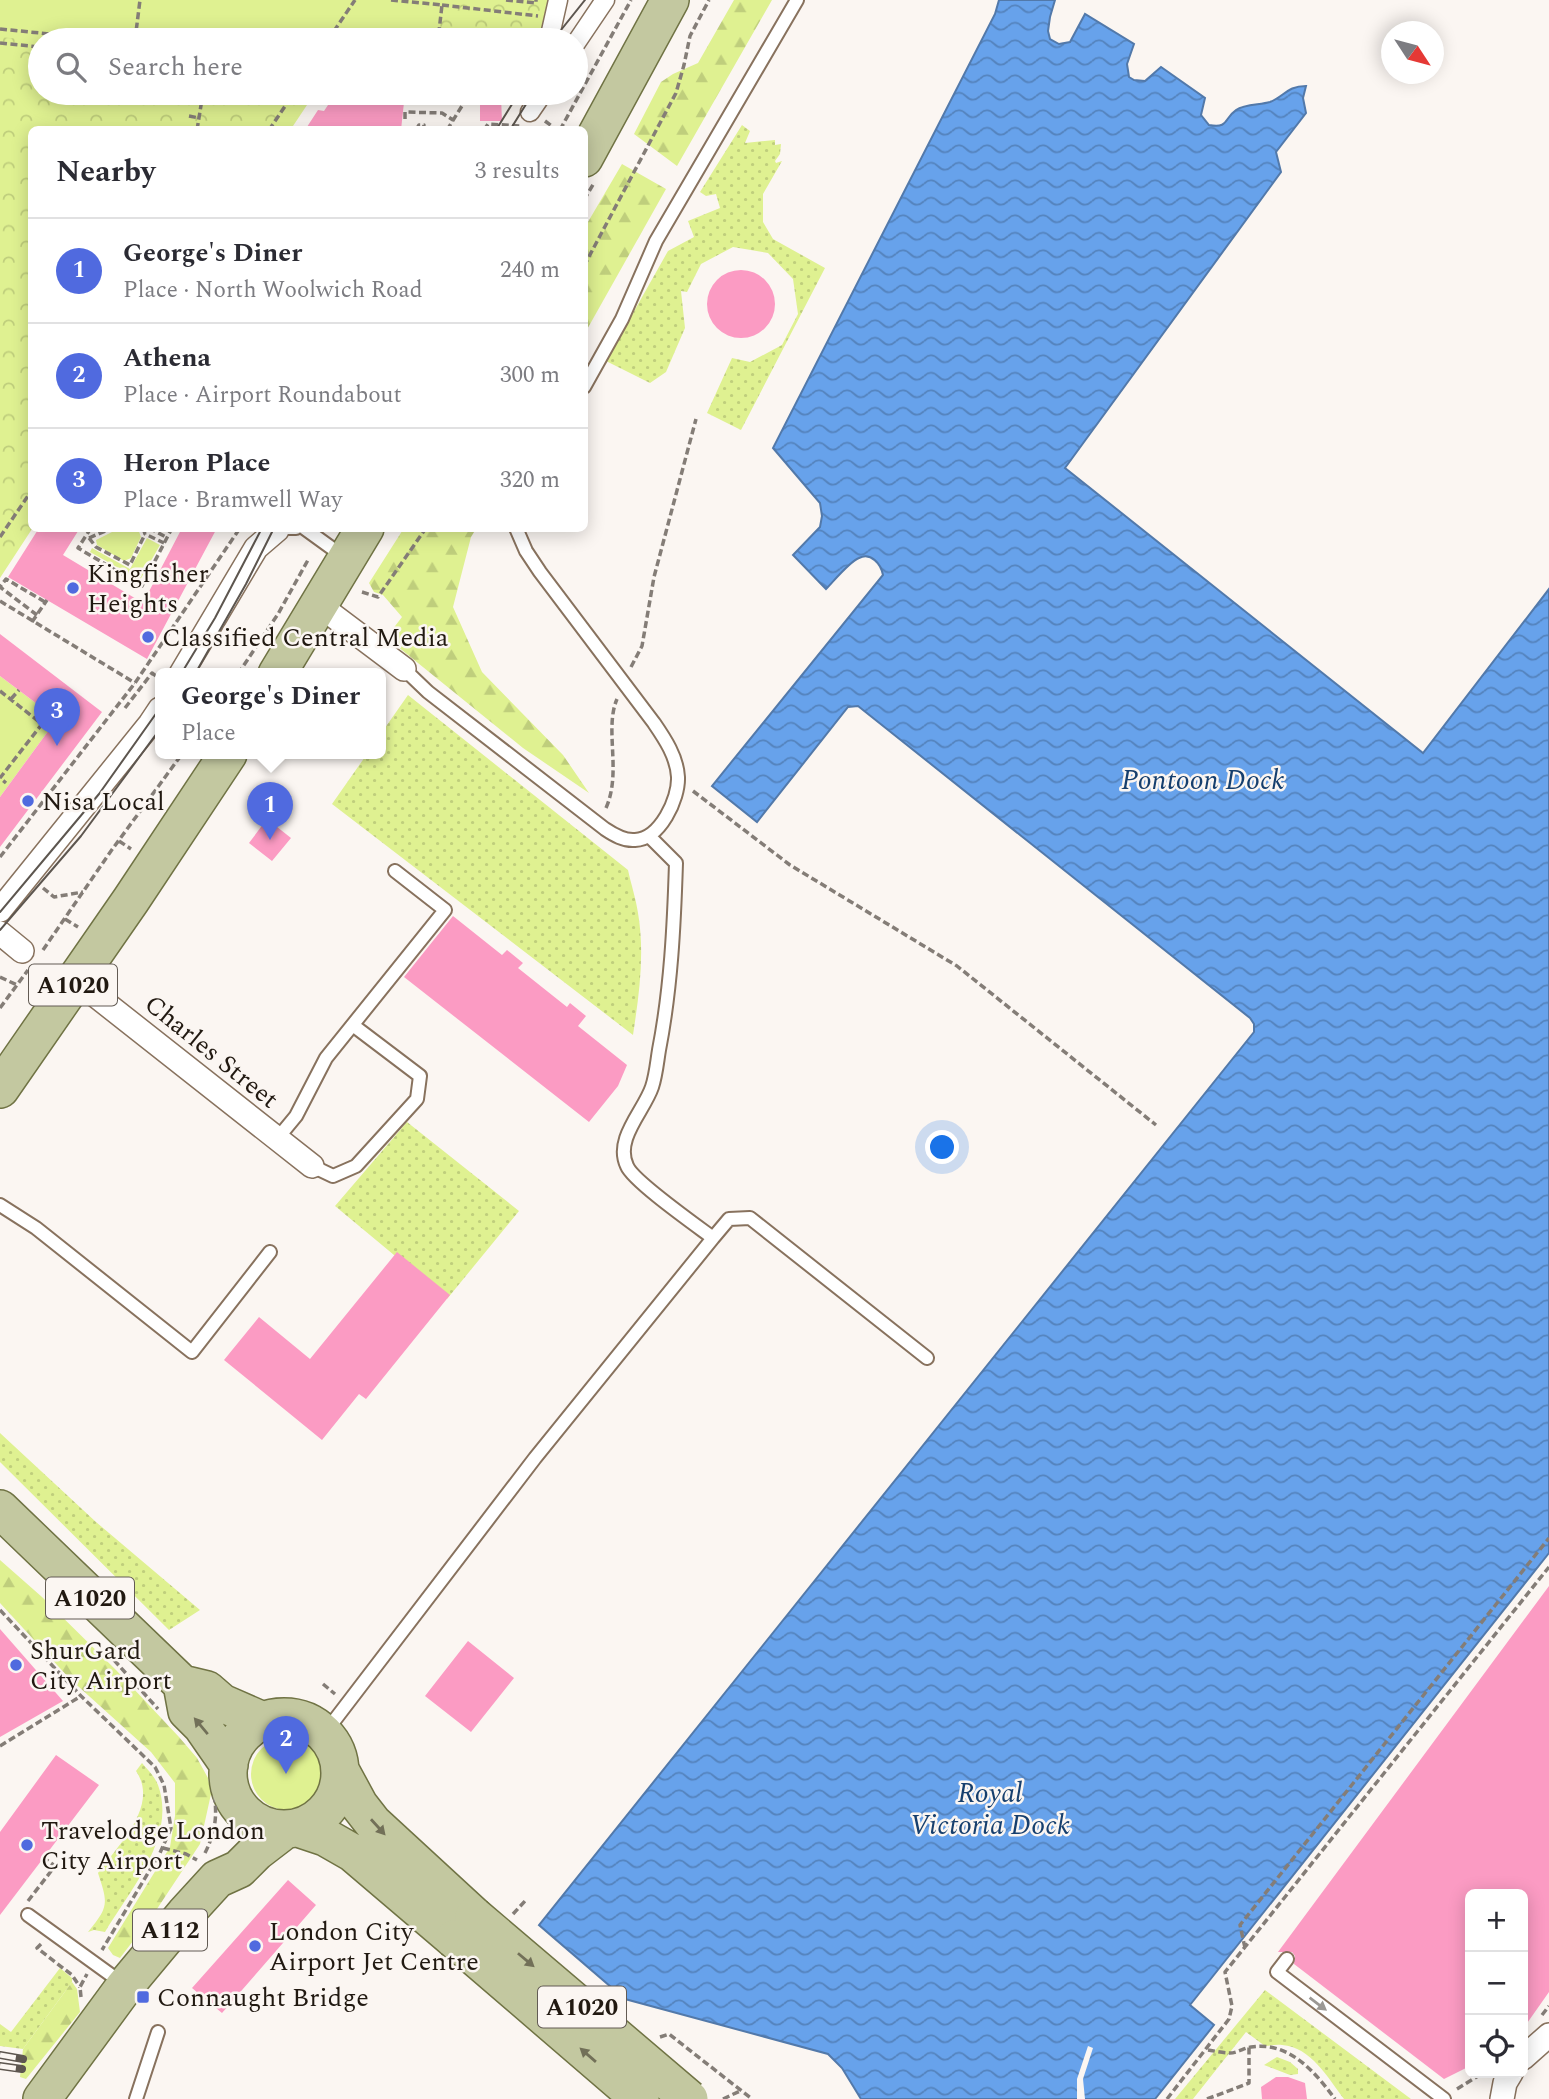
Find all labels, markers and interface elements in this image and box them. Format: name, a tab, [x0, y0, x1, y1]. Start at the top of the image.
north arrow	[1381, 21, 1444, 84]
search box	[28, 28, 588, 105]
text: Search here	[108, 47, 243, 87]
icon: search	[52, 48, 90, 86]
text: Nearby	[56, 149, 155, 195]
text: 3 results	[475, 154, 560, 189]
text: George's Diner	[123, 233, 302, 273]
text: 1	[73, 253, 85, 288]
text: 240 m	[500, 253, 560, 288]
text: Place · North Woolwich Road	[123, 273, 423, 308]
text: Athena	[123, 338, 211, 378]
text: 2	[73, 358, 85, 393]
text: 300 m	[500, 358, 560, 393]
text: Place · Airport Roundabout	[123, 378, 402, 413]
text: Heron Place	[123, 443, 270, 483]
text: 3	[73, 463, 85, 498]
text: 320 m	[500, 463, 560, 498]
text: Place · Bramwell Way	[123, 483, 342, 518]
place label: Kingfisher Heights	[87, 554, 209, 624]
marker: Kingfisher Heights	[65, 580, 81, 596]
place label: Classified Central Media	[162, 618, 449, 658]
marker: Classified Central Media	[140, 629, 156, 645]
popup	[155, 668, 386, 759]
text: George's Diner	[181, 676, 360, 716]
pin: 3	[34, 688, 80, 746]
text: Place	[181, 716, 236, 751]
water label: Pontoon Dock	[1121, 759, 1285, 802]
place label: Nisa Local	[42, 782, 165, 822]
pin: 1	[247, 782, 293, 840]
marker: Nisa Local	[20, 793, 36, 809]
road number: A1020	[29, 965, 117, 1006]
street label: Charles Street	[135, 985, 287, 1119]
your location	[925, 1130, 959, 1164]
road number: A1020	[46, 1578, 134, 1618]
place label: ShurGard City Airport	[30, 1631, 172, 1701]
marker: ShurGard City Airport	[8, 1657, 24, 1673]
pin: 2	[263, 1716, 309, 1774]
one-way arrow	[193, 1718, 208, 1736]
water label: Royal Victoria Dock	[910, 1772, 1070, 1847]
place label: Travelodge London City Airport	[41, 1811, 265, 1881]
one-way arrow	[369, 1818, 385, 1835]
marker: Travelodge London City Airport	[19, 1837, 35, 1853]
map controls	[1465, 1889, 1528, 2078]
button: +	[1465, 1889, 1528, 1952]
road number: A112	[133, 1910, 207, 1951]
place label: London City Airport Jet Centre	[269, 1912, 479, 1982]
marker: London City Airport Jet Centre	[247, 1938, 263, 1954]
one-way arrow	[517, 1952, 535, 1968]
button: −	[1465, 1952, 1528, 2015]
place label: Connaught Bridge	[157, 1978, 369, 2018]
road number: A1020	[538, 1986, 626, 2028]
marker: Connaught Bridge	[135, 1989, 151, 2005]
one-way arrow	[1309, 1996, 1327, 2010]
button: locate	[1465, 2015, 1528, 2078]
one-way arrow	[580, 2048, 597, 2063]

